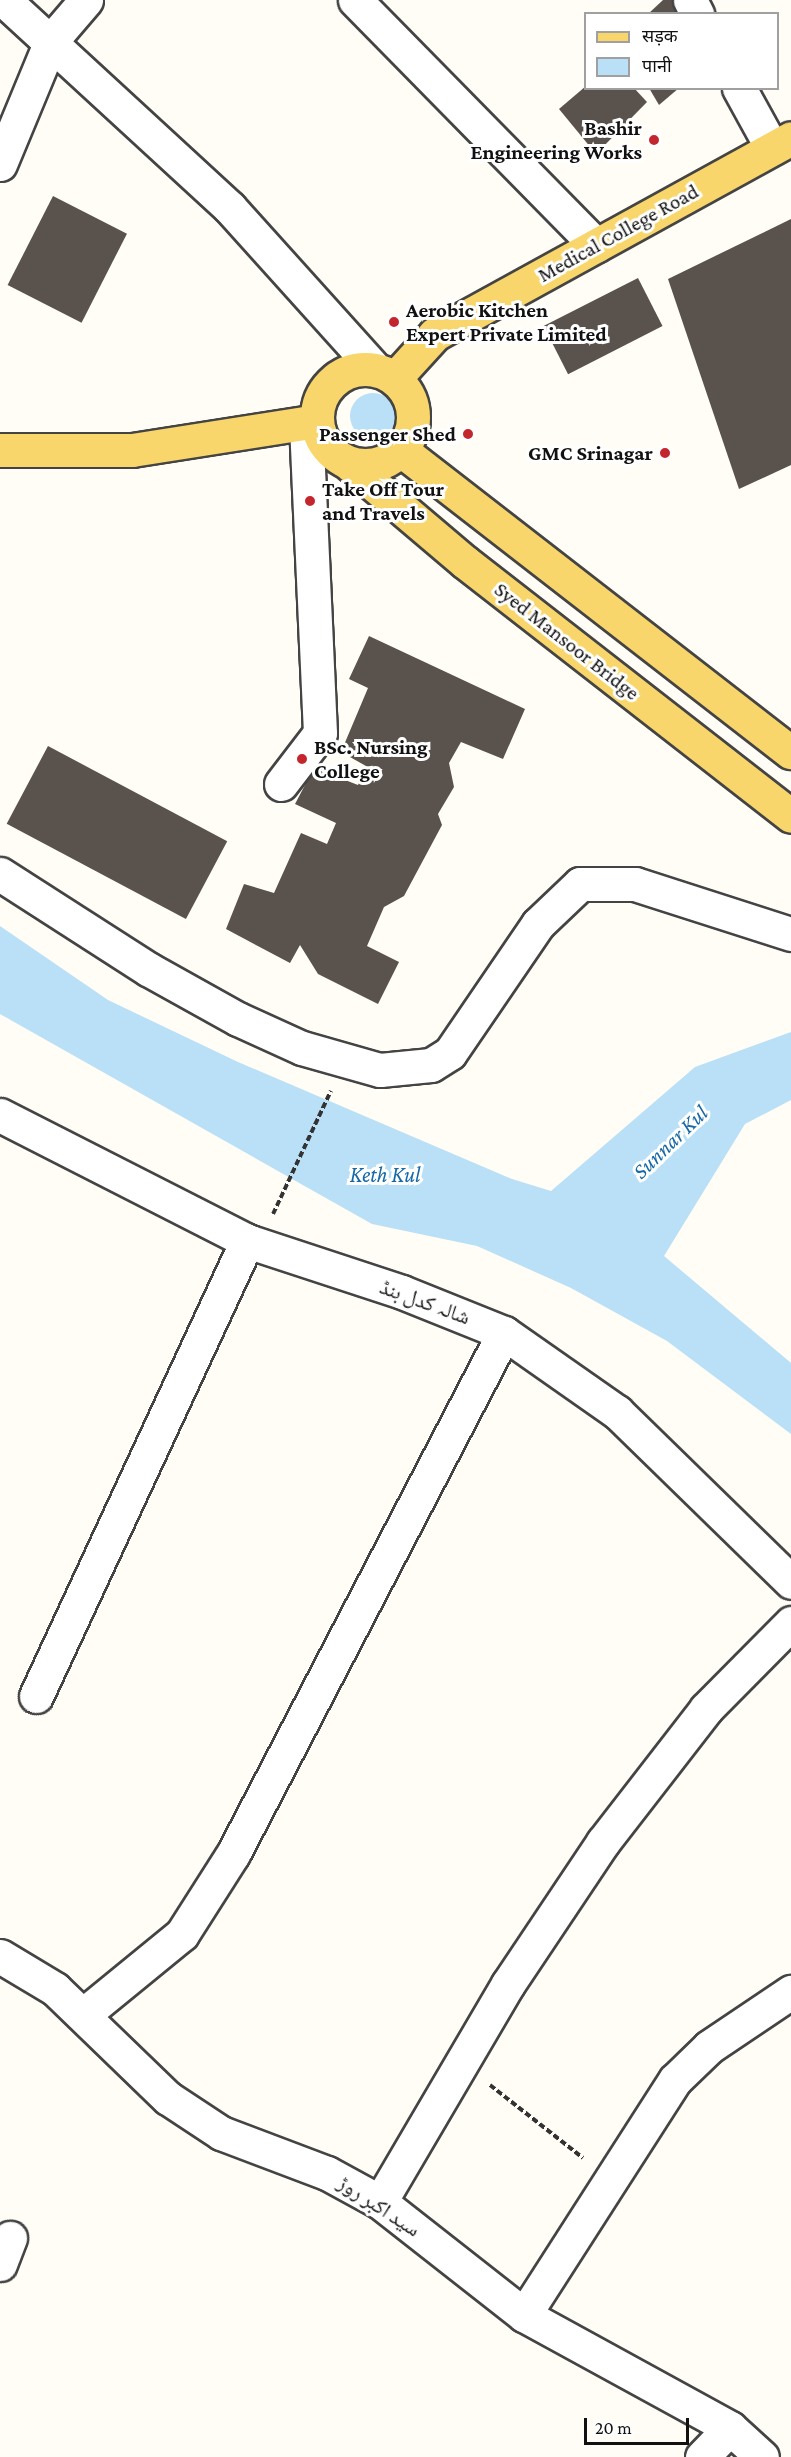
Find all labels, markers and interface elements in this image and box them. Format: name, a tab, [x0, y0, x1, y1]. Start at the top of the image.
legend	[584, 12, 779, 90]
text: सड़क	[642, 26, 678, 46]
text: पानी	[642, 56, 672, 76]
place label: Bashir Engineering Works	[471, 115, 642, 165]
marker: Bashir Engineering Works	[647, 133, 661, 147]
street label: Medical College Road	[533, 178, 703, 288]
place label: Aerobic Kitchen Expert Private Limited	[406, 297, 607, 347]
marker: Aerobic Kitchen Expert Private Limited	[387, 315, 401, 329]
place label: Passenger Shed	[319, 421, 456, 447]
marker: Passenger Shed	[461, 427, 475, 441]
place label: GMC Srinagar	[528, 440, 653, 466]
marker: GMC Srinagar	[658, 446, 672, 460]
place label: Take Off Tour and Travels	[322, 476, 444, 526]
marker: Take Off Tour and Travels	[303, 494, 317, 508]
street label: Syed Mansoor Bridge	[490, 577, 644, 705]
place label: BSc. Nursing College	[314, 734, 428, 784]
marker: BSc. Nursing College	[295, 752, 309, 766]
water label: Sunnar Kul	[627, 1100, 713, 1184]
water label: Keth Kul	[350, 1162, 420, 1188]
street label: شالہ کدل بنڈ	[376, 1274, 474, 1330]
street label: سید اکبر روڑ	[333, 2170, 425, 2242]
scale bar	[587, 2406, 692, 2444]
text: 20 m	[595, 2418, 632, 2438]

